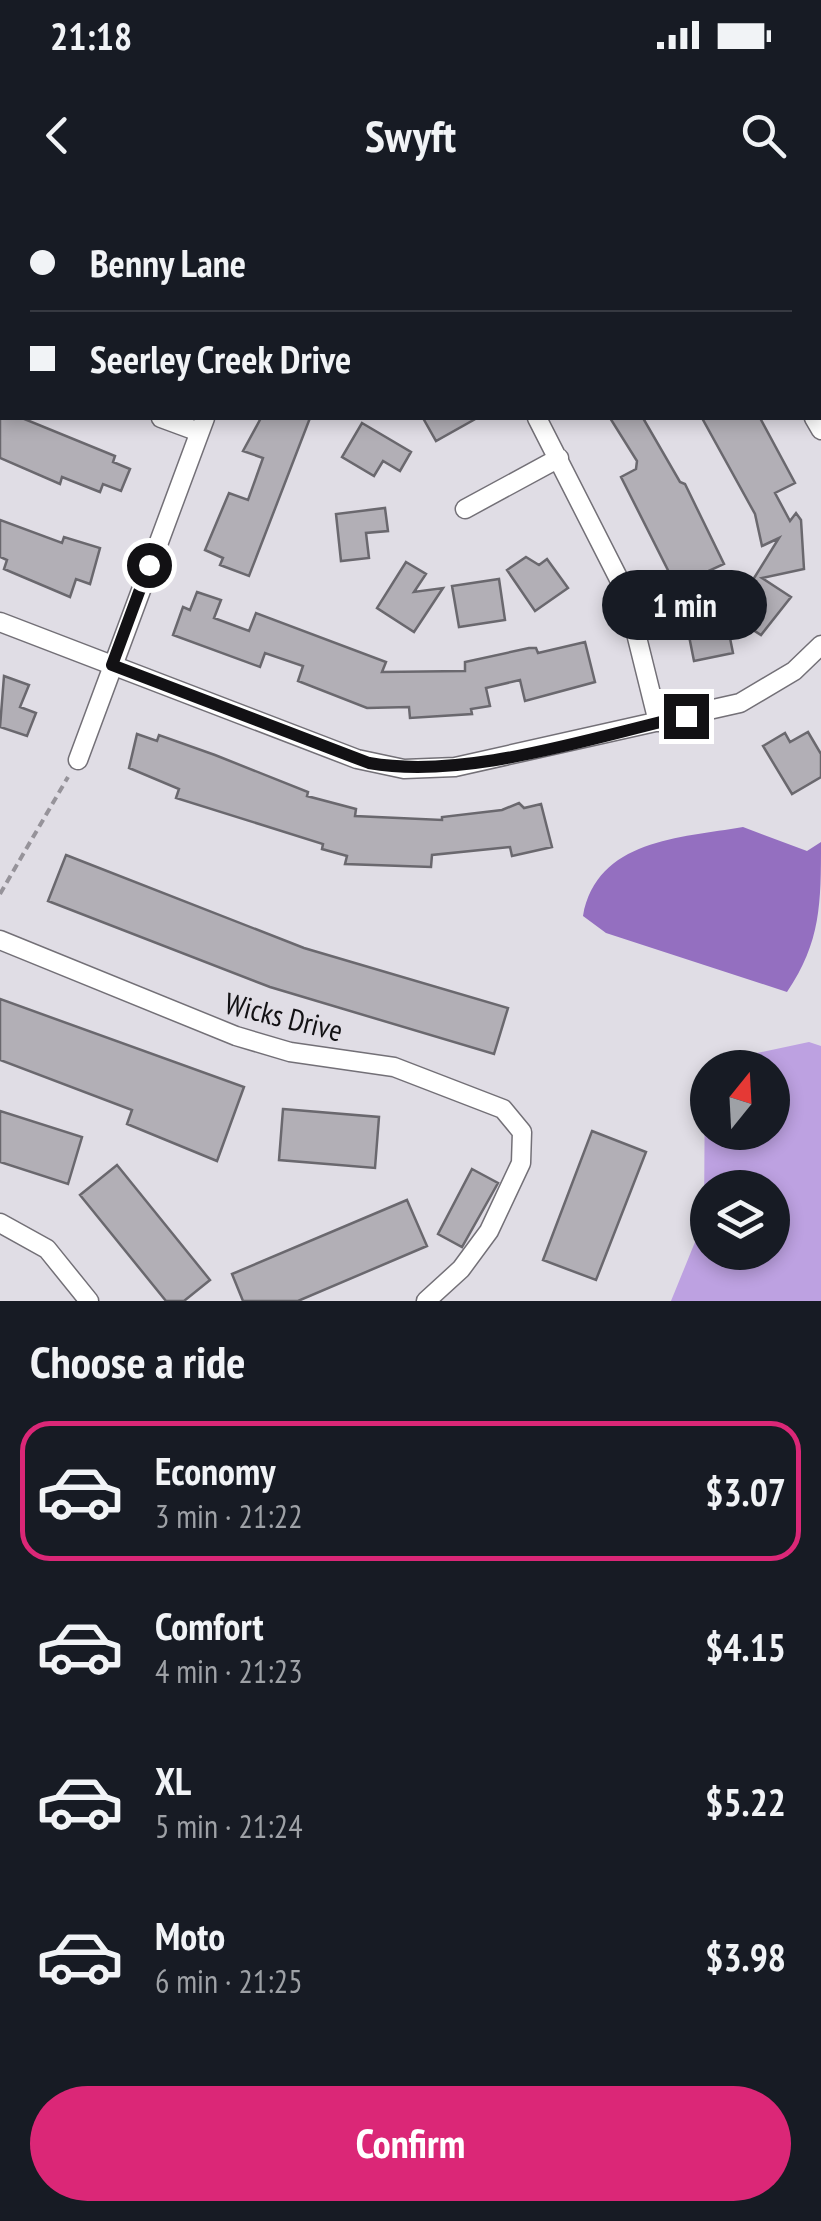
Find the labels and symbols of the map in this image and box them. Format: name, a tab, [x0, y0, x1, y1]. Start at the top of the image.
route start	[127, 543, 172, 588]
callout: 1 min	[604, 571, 768, 641]
route end	[664, 694, 709, 739]
street label: Wicks Drive	[221, 983, 347, 1049]
north arrow	[690, 1050, 790, 1150]

